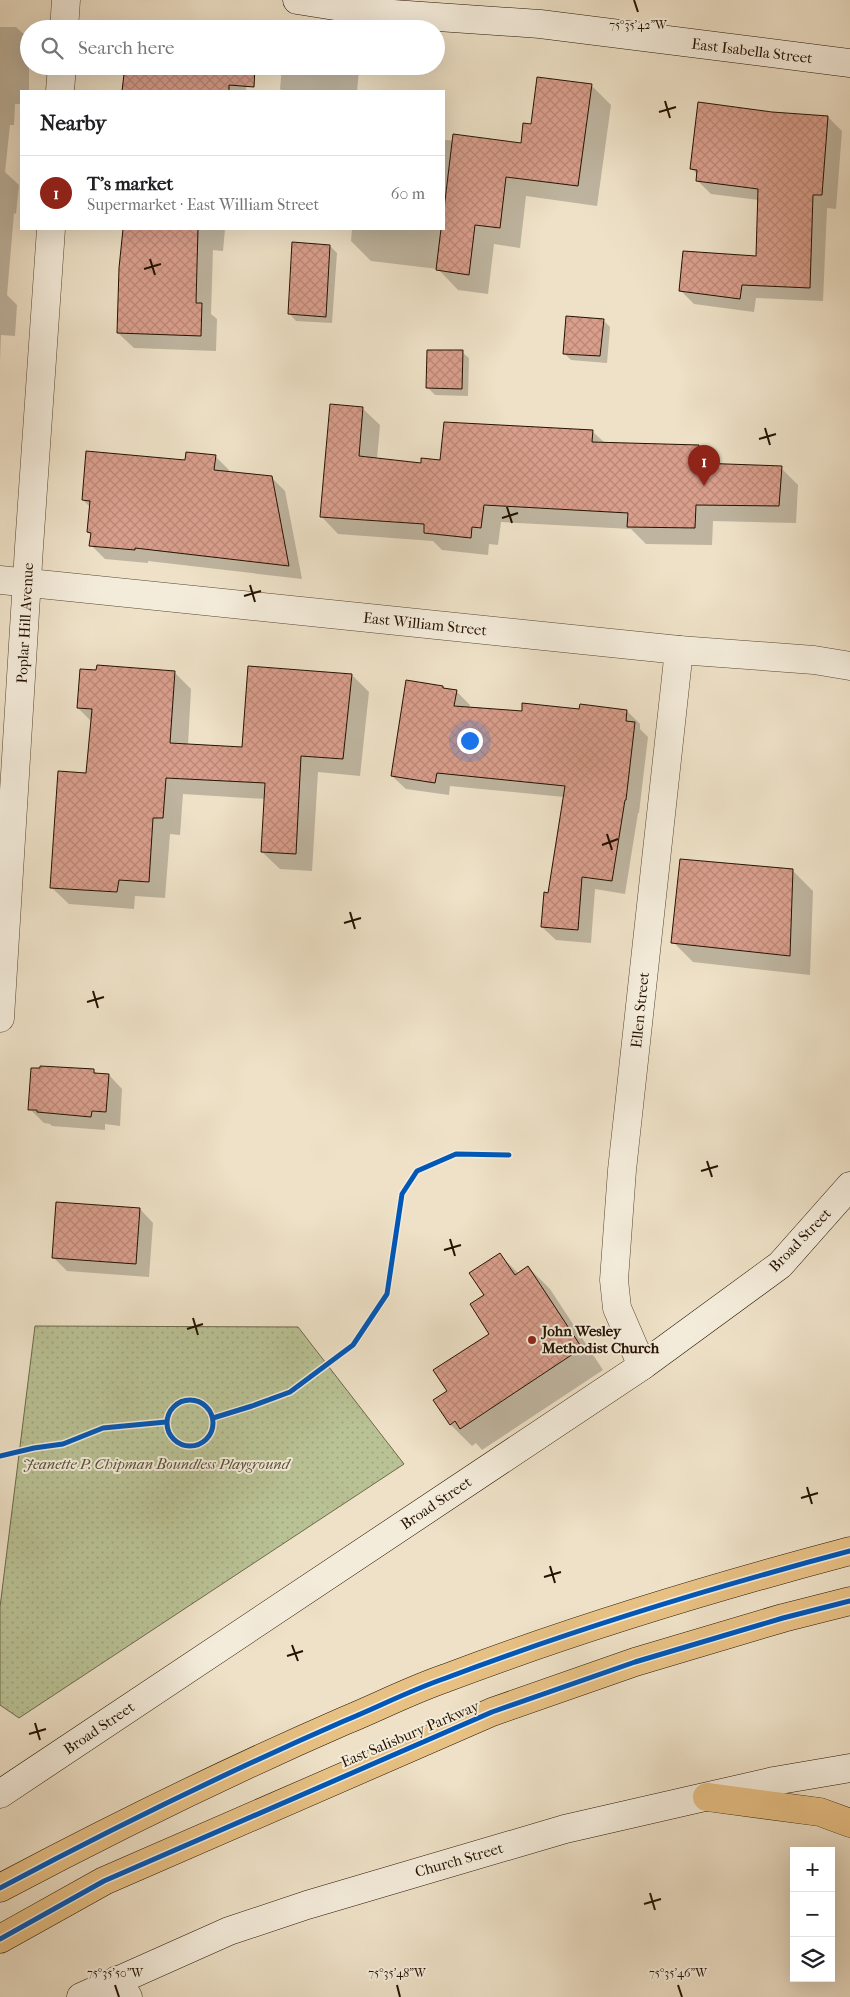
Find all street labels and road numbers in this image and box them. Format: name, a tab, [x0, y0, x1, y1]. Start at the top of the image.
street label: East Isabella Street	[690, 35, 814, 67]
street label: Poplar Hill Avenue	[13, 561, 37, 684]
street label: East William Street	[362, 609, 488, 640]
street label: Ellen Street	[627, 970, 653, 1049]
street label: Broad Street	[765, 1204, 835, 1276]
street label: Broad Street	[397, 1472, 475, 1533]
street label: East Salisbury Parkway	[338, 1696, 483, 1771]
street label: Broad Street	[60, 1697, 138, 1758]
street label: Church Street	[413, 1839, 506, 1881]

